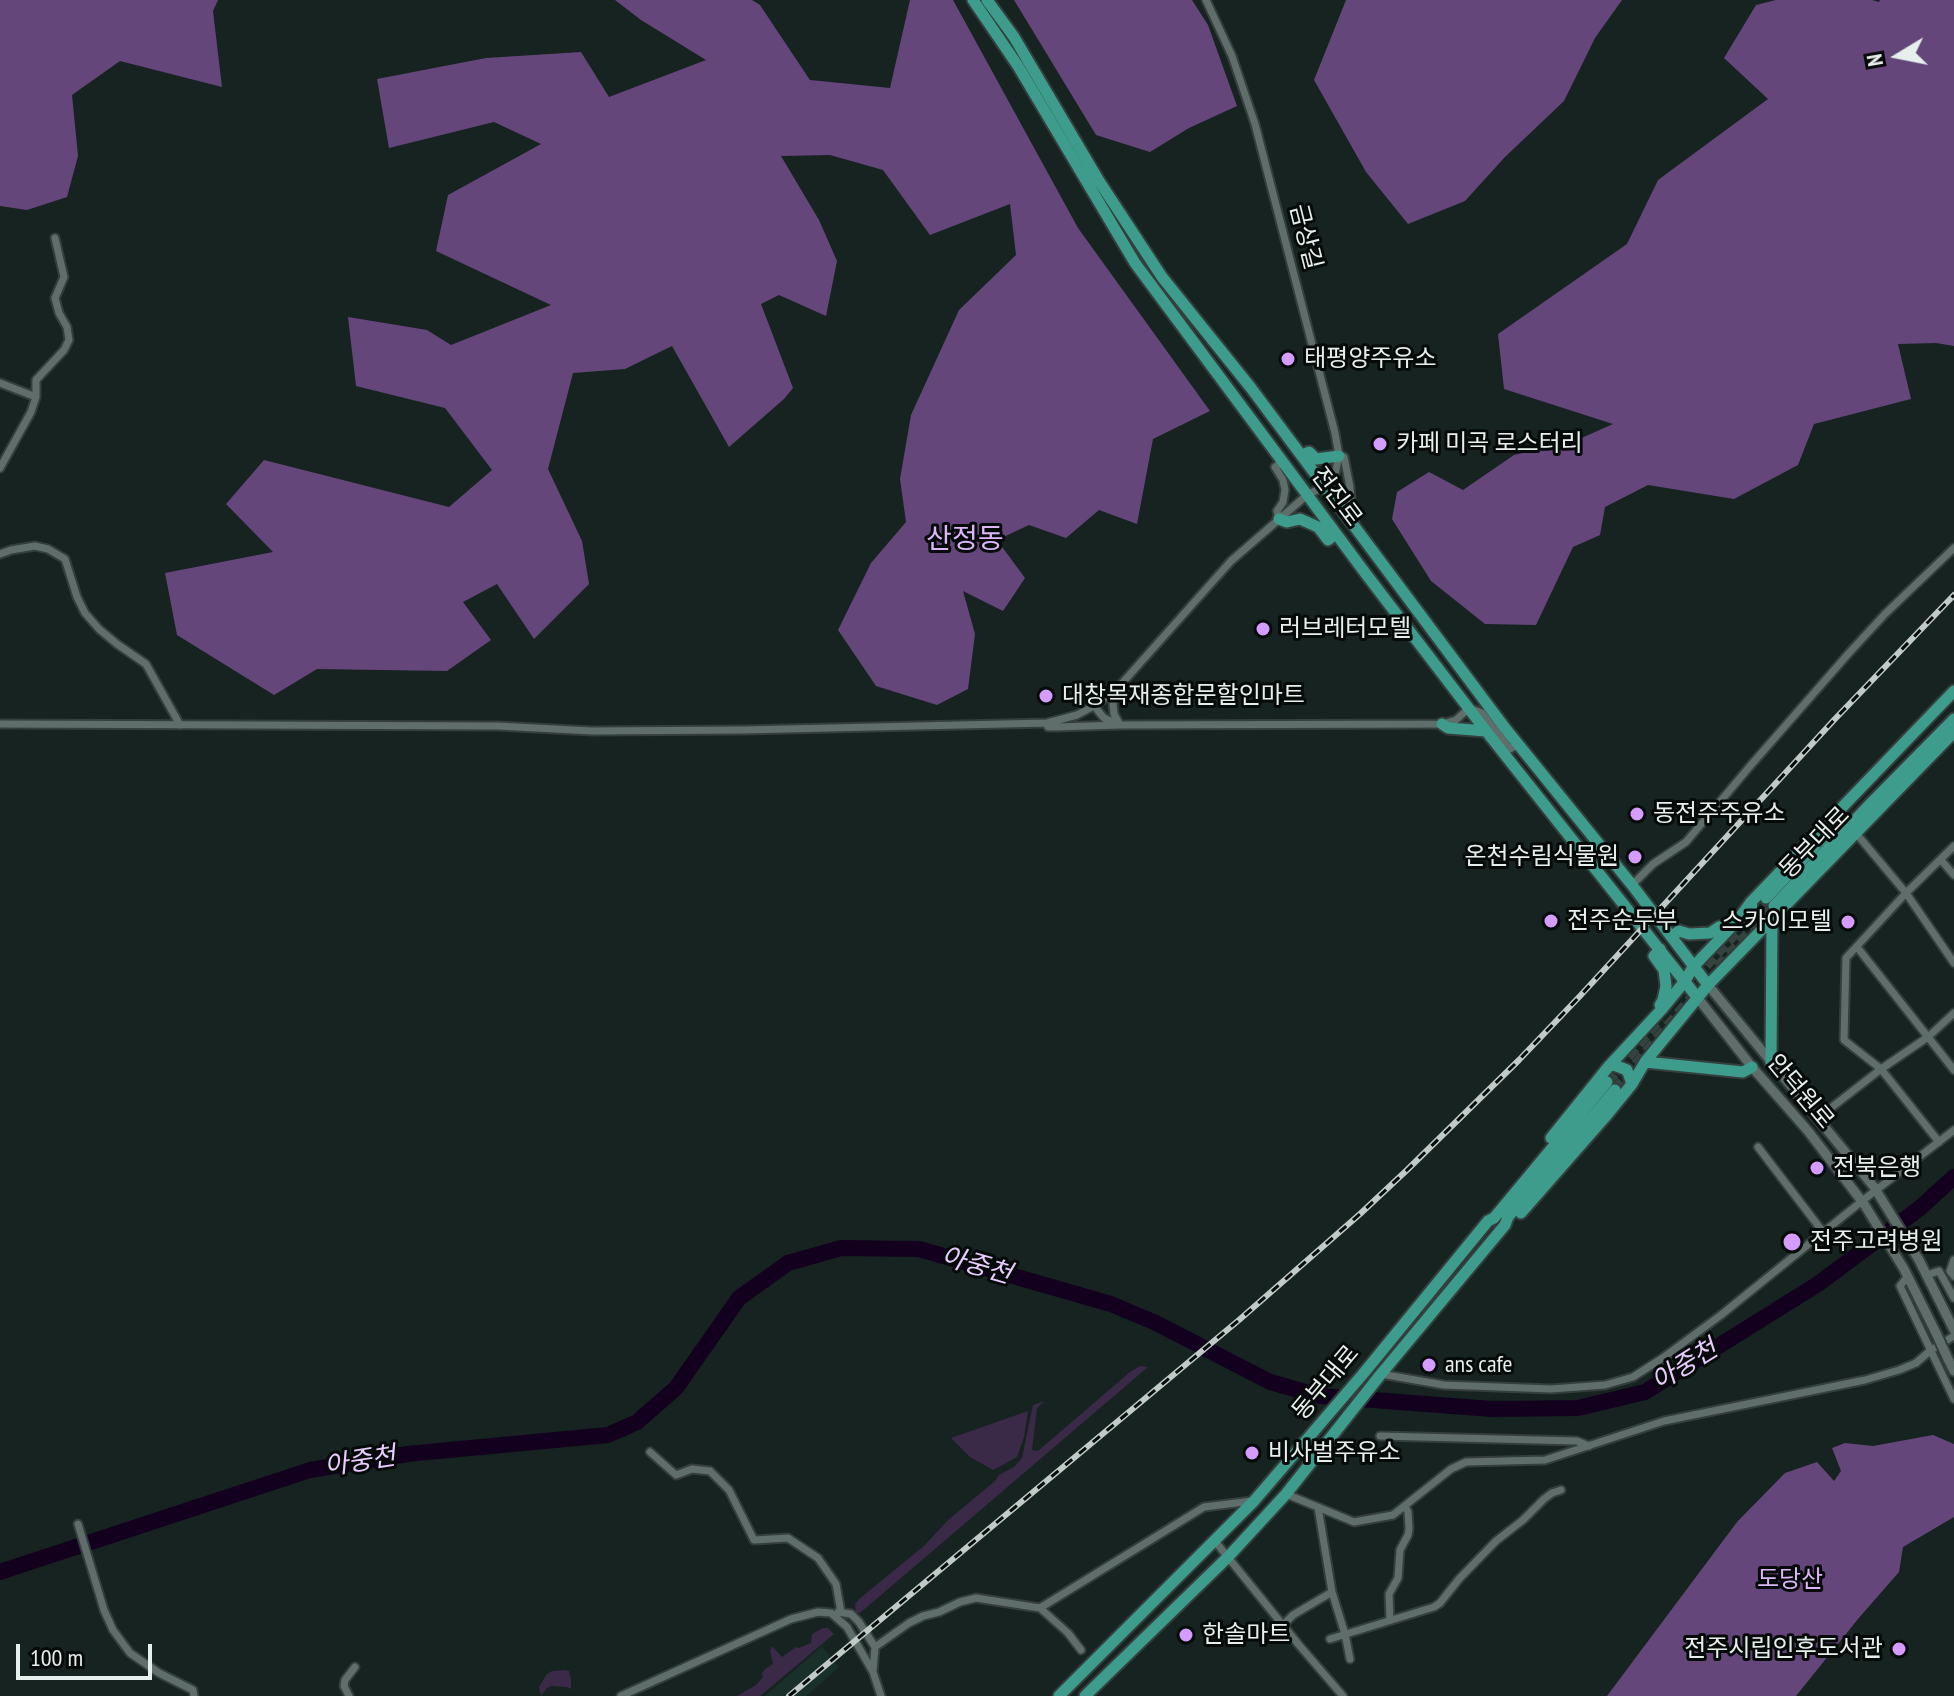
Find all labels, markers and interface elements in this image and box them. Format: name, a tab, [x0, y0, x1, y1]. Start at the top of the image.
north arrow	[1858, 16, 1938, 96]
text: N	[1860, 52, 1889, 68]
street label: 금상길	[1283, 201, 1327, 273]
place label: 태평양주유소	[1304, 345, 1436, 373]
marker: 태평양주유소	[1279, 350, 1297, 368]
place label: 카페 미곡 로스터리	[1396, 430, 1583, 458]
marker: 카페 미곡 로스터리	[1371, 435, 1389, 453]
street label: 전진로	[1305, 462, 1367, 532]
district label: 산정동	[926, 523, 1004, 557]
place label: 러브레터모텔	[1279, 615, 1411, 643]
marker: 러브레터모텔	[1254, 620, 1272, 638]
place label: 대창목재종합문할인마트	[1062, 682, 1305, 710]
marker: 대창목재종합문할인마트	[1037, 687, 1055, 705]
place label: 동전주주유소	[1653, 800, 1785, 828]
street label: 동부대로	[1774, 801, 1856, 885]
marker: 동전주주유소	[1628, 805, 1646, 823]
place label: 온천수림식물원	[1464, 843, 1619, 871]
marker: 온천수림식물원	[1626, 848, 1644, 866]
place label: 전주순두부	[1567, 907, 1677, 935]
place label: 스카이모텔	[1722, 908, 1832, 936]
marker: 전주순두부	[1542, 912, 1560, 930]
marker: 스카이모텔	[1839, 913, 1857, 931]
street label: 안덕원로	[1761, 1049, 1839, 1135]
place label: 전북은행	[1833, 1154, 1921, 1182]
marker: 전북은행	[1808, 1159, 1826, 1177]
place label: 전주고려병원	[1810, 1228, 1942, 1256]
marker: 전주고려병원	[1781, 1231, 1803, 1253]
water label: 아중천	[937, 1241, 1015, 1291]
water label: 아중천	[1646, 1334, 1724, 1398]
street label: 동부대로	[1287, 1340, 1365, 1426]
place label: ans cafe	[1445, 1351, 1512, 1379]
marker: ans cafe	[1420, 1356, 1438, 1374]
place label: 비사벌주유소	[1268, 1439, 1400, 1467]
water label: 아중천	[322, 1441, 398, 1483]
marker: 비사벌주유소	[1243, 1444, 1261, 1462]
park label: 도당산	[1757, 1566, 1823, 1594]
place label: 한솔마트	[1202, 1621, 1290, 1649]
marker: 한솔마트	[1177, 1626, 1195, 1644]
scale bar	[20, 1628, 156, 1678]
place label: 전주시립인후도서관	[1684, 1635, 1883, 1663]
marker: 전주시립인후도서관	[1890, 1640, 1908, 1658]
text: 100 m	[30, 1642, 83, 1673]

